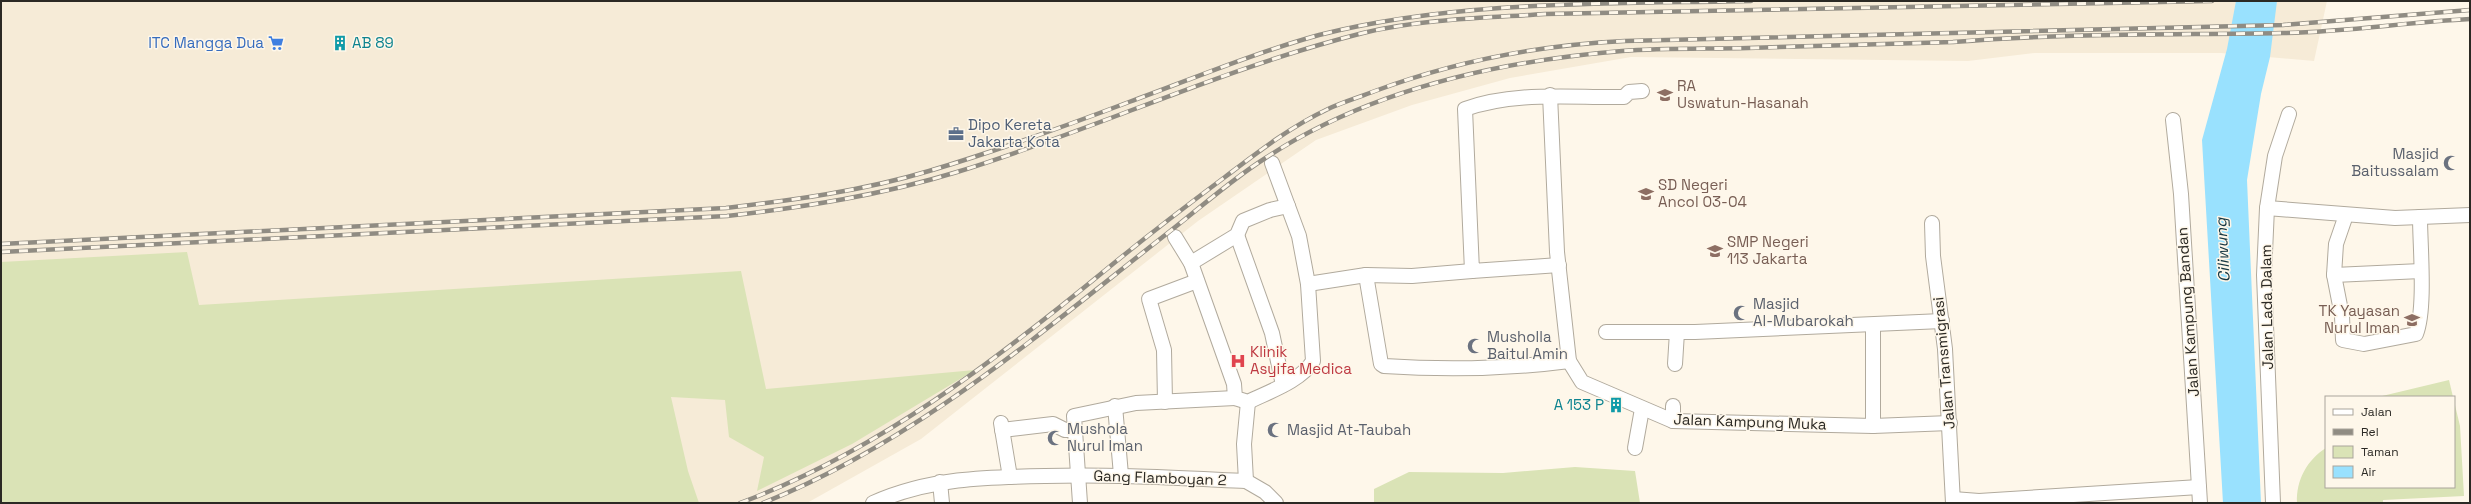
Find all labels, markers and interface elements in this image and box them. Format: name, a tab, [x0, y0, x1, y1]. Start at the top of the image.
place label: ITC Mangga Dua	[148, 33, 264, 52]
place label: AB 89	[352, 33, 394, 52]
supermarket icon: ITC Mangga Dua	[267, 34, 285, 52]
building icon: AB 89	[331, 34, 349, 52]
place label: RA Uswatun-Hasanah	[1677, 76, 1809, 112]
school or university icon: RA Uswatun-Hasanah	[1656, 86, 1674, 104]
place label: Dipo Kereta Jakarta Kota	[968, 115, 1060, 151]
office icon: Dipo Kereta Jakarta Kota	[947, 125, 965, 143]
place label: Masjid Baitussalam	[2351, 144, 2439, 180]
mosque icon: Masjid Baitussalam	[2442, 154, 2460, 172]
place label: SD Negeri Ancol 03-04	[1658, 175, 1747, 211]
school or university icon: SD Negeri Ancol 03-04	[1637, 185, 1655, 203]
water label: Ciliwung	[2210, 216, 2235, 283]
street label: Jalan Kampung Bandan	[2172, 227, 2203, 397]
place label: SMP Negeri 113 Jakarta	[1727, 232, 1809, 268]
school or university icon: SMP Negeri 113 Jakarta	[1706, 242, 1724, 260]
street label: Jalan Lada Dalam	[2256, 244, 2277, 370]
place label: Masjid Al-Mubarokah	[1753, 294, 1854, 330]
street label: Jalan Transmigrasi	[1928, 296, 1959, 430]
place label: TK Yayasan Nurul Iman	[2319, 301, 2400, 337]
mosque icon: Masjid Al-Mubarokah	[1732, 304, 1750, 322]
school or university icon: TK Yayasan Nurul Iman	[2403, 311, 2421, 329]
place label: Musholla Baitul Amin	[1487, 327, 1568, 363]
mosque icon: Musholla Baitul Amin	[1466, 337, 1484, 355]
place label: Klinik Asyifa Medica	[1250, 342, 1352, 378]
hospital icon: Klinik Asyifa Medica	[1229, 352, 1247, 370]
place label: A 153 P	[1554, 395, 1604, 414]
building icon: A 153 P	[1607, 396, 1625, 414]
legend	[2325, 396, 2455, 488]
text: Jalan	[2361, 404, 2392, 420]
street label: Jalan Kampung Muka	[1673, 409, 1827, 434]
place label: Mushola Nurul Iman	[1067, 419, 1143, 455]
place label: Masjid At-Taubah	[1287, 420, 1411, 439]
mosque icon: Masjid At-Taubah	[1266, 421, 1284, 439]
text: Rel	[2361, 424, 2379, 440]
mosque icon: Mushola Nurul Iman	[1046, 429, 1064, 447]
text: Taman	[2361, 444, 2398, 460]
text: Air	[2361, 464, 2377, 480]
street label: Gang Flamboyan 2	[1093, 466, 1227, 489]

